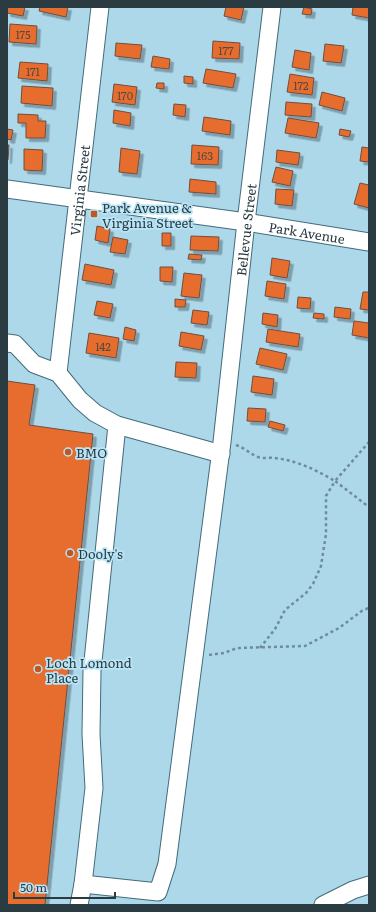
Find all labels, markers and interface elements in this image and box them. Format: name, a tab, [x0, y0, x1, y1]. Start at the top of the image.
house number: 175	[15, 26, 31, 42]
house number: 177	[218, 42, 234, 58]
house number: 171	[26, 63, 41, 79]
house number: 172	[293, 77, 309, 93]
house number: 170	[117, 87, 133, 103]
street label: Virginia Street	[64, 143, 94, 237]
house number: 163	[197, 147, 213, 163]
street label: Bellevue Street	[231, 182, 260, 277]
place label: Park Avenue & Virginia Street	[102, 198, 194, 232]
marker: Park Avenue & Virginia Street	[89, 209, 99, 219]
street label: Park Avenue	[267, 216, 347, 247]
house number: 142	[95, 338, 111, 354]
place label: BMO	[76, 443, 107, 462]
marker: BMO	[63, 447, 73, 457]
place label: Dooly's	[78, 544, 123, 563]
marker: Dooly's	[65, 548, 75, 558]
place label: Loch Lomond Place	[46, 653, 132, 687]
marker: Loch Lomond Place	[33, 664, 43, 674]
scale bar	[14, 874, 115, 900]
text: 50 m	[20, 878, 47, 896]

